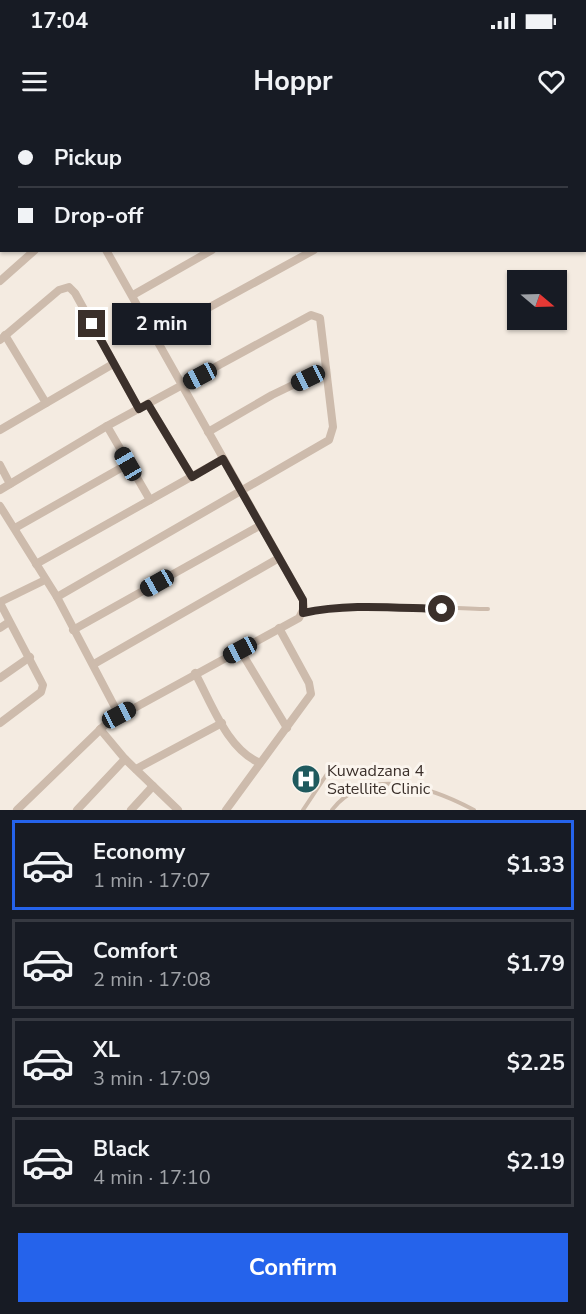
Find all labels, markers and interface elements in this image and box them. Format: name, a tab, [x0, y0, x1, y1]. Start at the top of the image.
text: 17:04	[30, 6, 88, 36]
text: Hoppr	[253, 63, 333, 100]
icon: menu	[18, 65, 51, 98]
icon: heart	[535, 65, 568, 98]
text: Pickup	[54, 143, 122, 173]
text: Drop-off	[54, 201, 143, 231]
north arrow	[507, 270, 567, 330]
map controls	[507, 270, 567, 330]
callout: 2 min	[113, 303, 212, 345]
route end	[78, 310, 105, 337]
text: 2 min	[136, 310, 187, 337]
car	[180, 360, 220, 392]
car	[288, 362, 328, 394]
car	[111, 444, 145, 484]
car	[137, 566, 177, 600]
route start	[428, 595, 455, 622]
car	[220, 634, 260, 666]
car	[99, 699, 139, 731]
place label: Kuwadzana 4 Satellite Clinic	[327, 760, 431, 800]
hospital icon: Kuwadzana 4 Satellite Clinic	[290, 763, 322, 795]
text: Economy	[93, 837, 185, 867]
icon: car	[21, 838, 75, 892]
text: $1.33	[507, 850, 565, 880]
text: 1 min · 17:07	[93, 867, 211, 894]
text: Comfort	[93, 936, 177, 966]
icon: car	[21, 937, 75, 991]
text: $1.79	[507, 949, 565, 979]
text: 2 min · 17:08	[93, 966, 211, 993]
text: XL	[93, 1035, 120, 1065]
icon: car	[21, 1036, 75, 1090]
text: $2.25	[507, 1048, 565, 1078]
text: 3 min · 17:09	[93, 1065, 211, 1092]
text: Black	[93, 1134, 149, 1164]
icon: car	[21, 1135, 75, 1189]
text: $2.19	[507, 1147, 565, 1177]
text: 4 min · 17:10	[93, 1164, 211, 1191]
button: Confirm	[18, 1233, 568, 1302]

